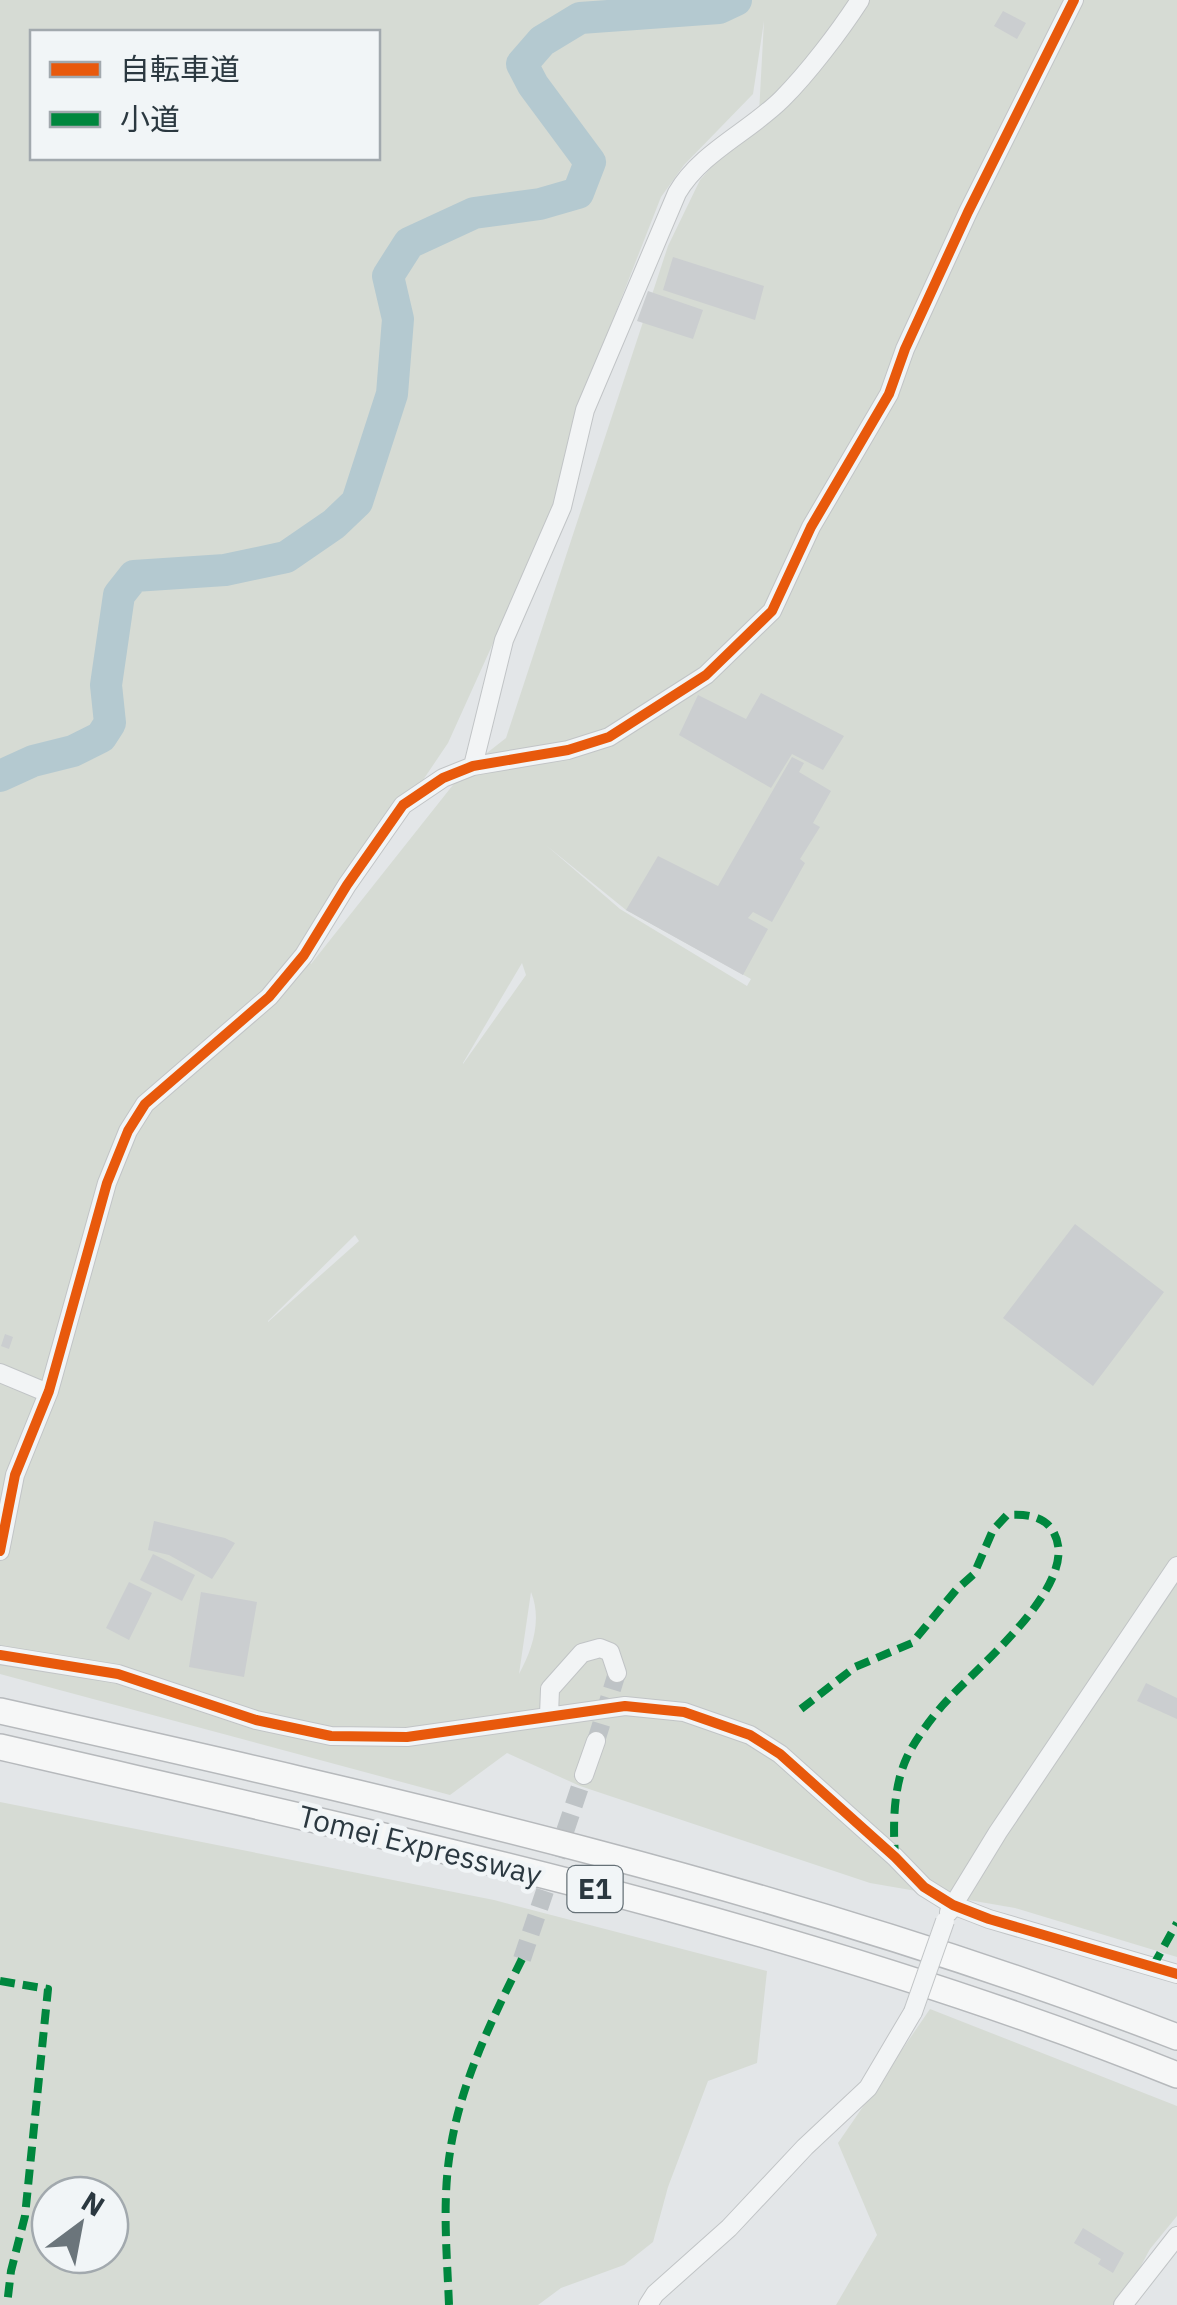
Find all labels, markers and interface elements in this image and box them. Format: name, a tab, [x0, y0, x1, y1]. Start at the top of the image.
legend	[30, 30, 380, 160]
text: 自転車道	[120, 49, 240, 88]
text: 小道	[120, 99, 180, 138]
street label: Tomei Expressway	[295, 1795, 546, 1894]
road number: E1	[568, 1866, 622, 1912]
north arrow	[30, 2175, 130, 2275]
text: N	[75, 2182, 112, 2224]

